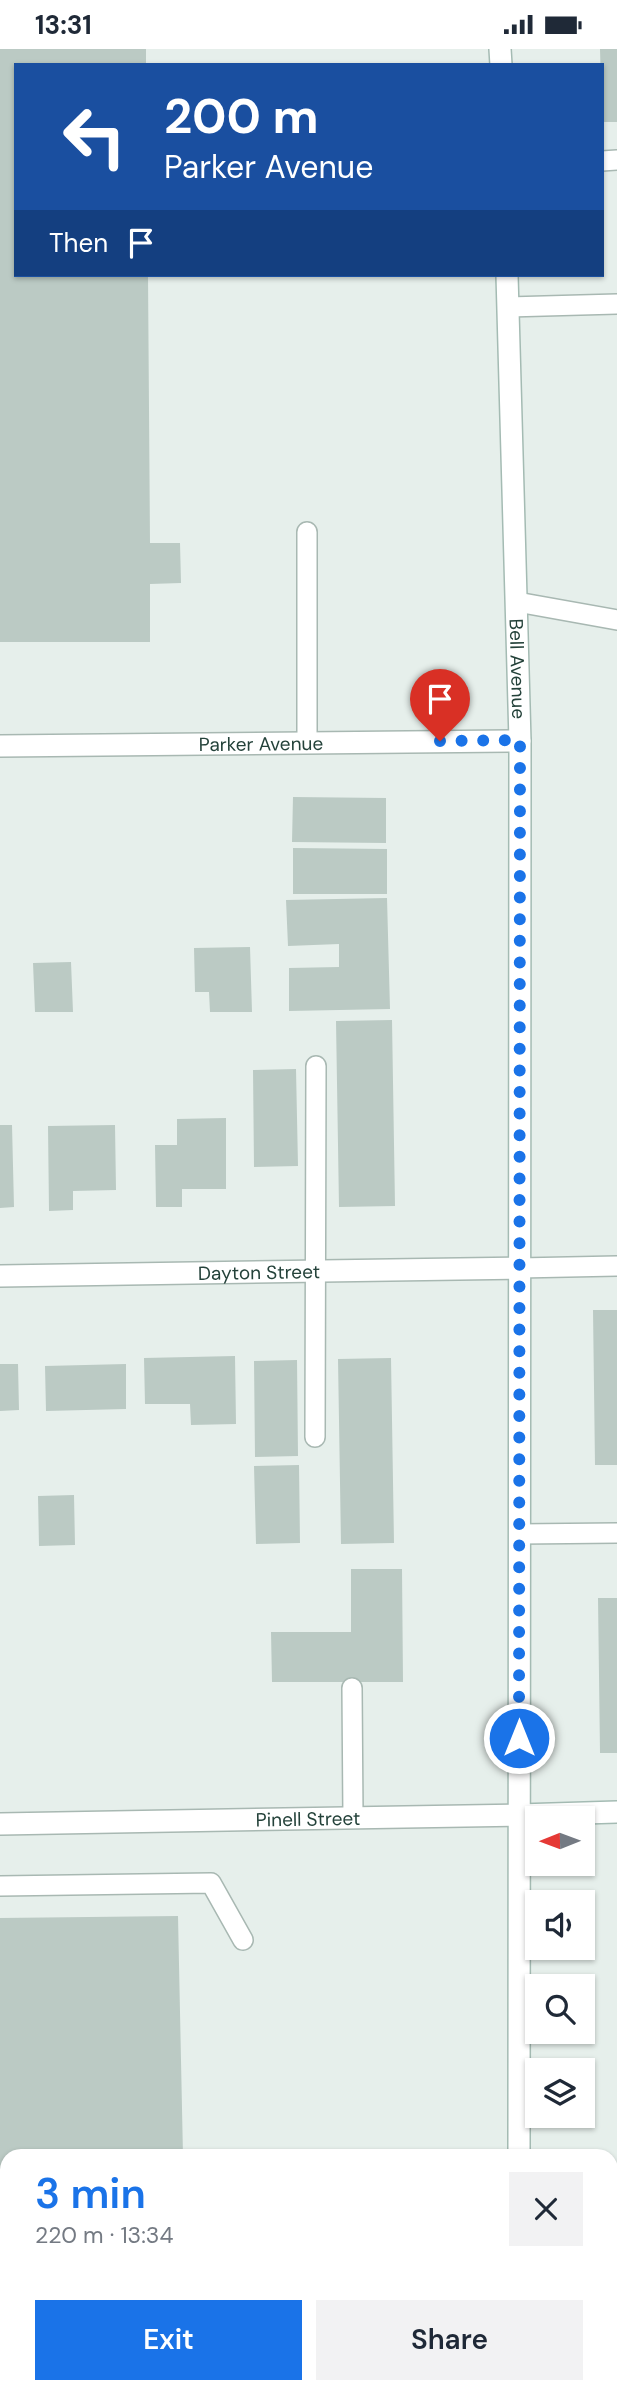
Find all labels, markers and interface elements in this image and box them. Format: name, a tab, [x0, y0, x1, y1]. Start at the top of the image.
text: 13:31	[35, 8, 92, 42]
text: 200 m	[164, 84, 319, 148]
icon: left	[49, 91, 140, 182]
text: Parker Avenue	[164, 146, 373, 188]
icon: arrive	[122, 224, 160, 262]
text: Then	[49, 226, 108, 260]
street label: Bell Avenue	[504, 618, 531, 719]
pin	[410, 669, 470, 741]
icon: arrive	[421, 680, 459, 718]
street label: Parker Avenue	[199, 731, 323, 757]
street label: Dayton Street	[198, 1259, 320, 1286]
position arrow	[482, 1701, 556, 1775]
street label: Pinell Street	[255, 1806, 361, 1833]
north arrow	[525, 1806, 595, 1876]
map controls	[525, 1806, 595, 2128]
button: sound	[525, 1890, 595, 1960]
button: search	[525, 1974, 595, 2044]
button: layers	[525, 2058, 595, 2128]
text: 3 min	[35, 2166, 146, 2221]
button: close	[509, 2172, 583, 2246]
text: 220 m · 13:34	[35, 2220, 173, 2250]
button: Exit	[35, 2300, 302, 2380]
button: Share	[316, 2300, 583, 2380]

